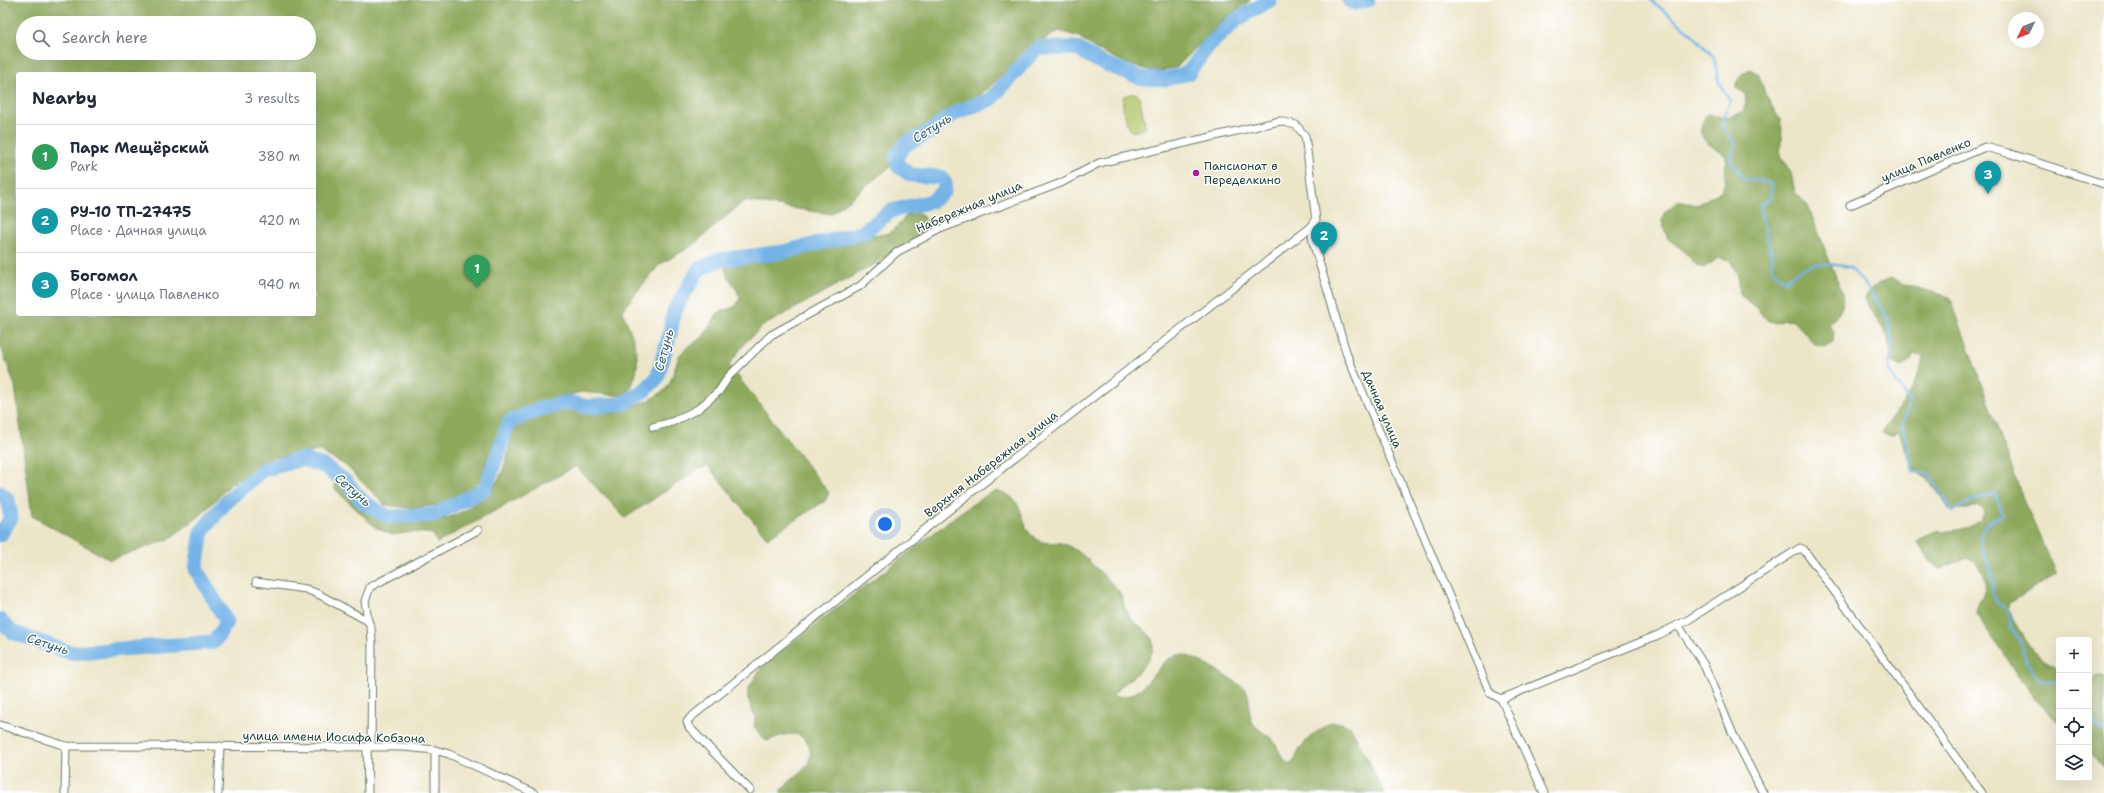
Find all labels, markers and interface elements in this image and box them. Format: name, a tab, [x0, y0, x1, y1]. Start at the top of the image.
north arrow	[2008, 12, 2044, 48]
search box	[16, 16, 316, 60]
icon: search	[30, 27, 52, 49]
text: Search here	[62, 28, 148, 48]
text: Nearby	[32, 87, 97, 109]
text: 3 results	[244, 90, 300, 107]
water label: Сетунь	[909, 109, 955, 147]
street label: улица Павленко	[1879, 134, 1973, 186]
text: Парк Мещёрский	[70, 138, 209, 158]
text: 1	[42, 148, 48, 165]
text: 380 m	[258, 148, 300, 165]
text: Park	[70, 158, 98, 175]
place label: Пансионат в Переделкино	[1204, 158, 1281, 188]
pin: 3	[1975, 161, 2001, 194]
marker: Пансионат в Переделкино	[1191, 168, 1201, 178]
street label: Набережная улица	[913, 177, 1025, 237]
text: РУ-10 ТП-27475	[70, 202, 191, 222]
text: 2	[40, 212, 50, 229]
text: 420 m	[258, 212, 300, 229]
text: Place · Дачная улица	[70, 222, 206, 239]
pin: 2	[1311, 222, 1337, 255]
pin: 1	[464, 255, 490, 288]
text: Богомол	[70, 266, 138, 286]
text: 3	[40, 276, 50, 293]
text: 940 m	[258, 276, 300, 293]
text: Place · улица Павленко	[70, 286, 219, 303]
water label: Сетунь	[650, 327, 678, 373]
street label: Дачная улица	[1358, 367, 1406, 451]
street label: Верхняя Набережная улица	[921, 407, 1061, 521]
water label: Сетунь	[331, 469, 375, 511]
your location	[875, 514, 895, 534]
water label: Сетунь	[25, 629, 71, 659]
map controls	[2056, 637, 2092, 781]
button: +	[2056, 637, 2092, 673]
button: −	[2056, 673, 2092, 709]
button: locate	[2056, 709, 2092, 745]
street label: улица имени Иосифа Кобзона	[243, 727, 426, 747]
button: layers	[2056, 745, 2092, 781]

